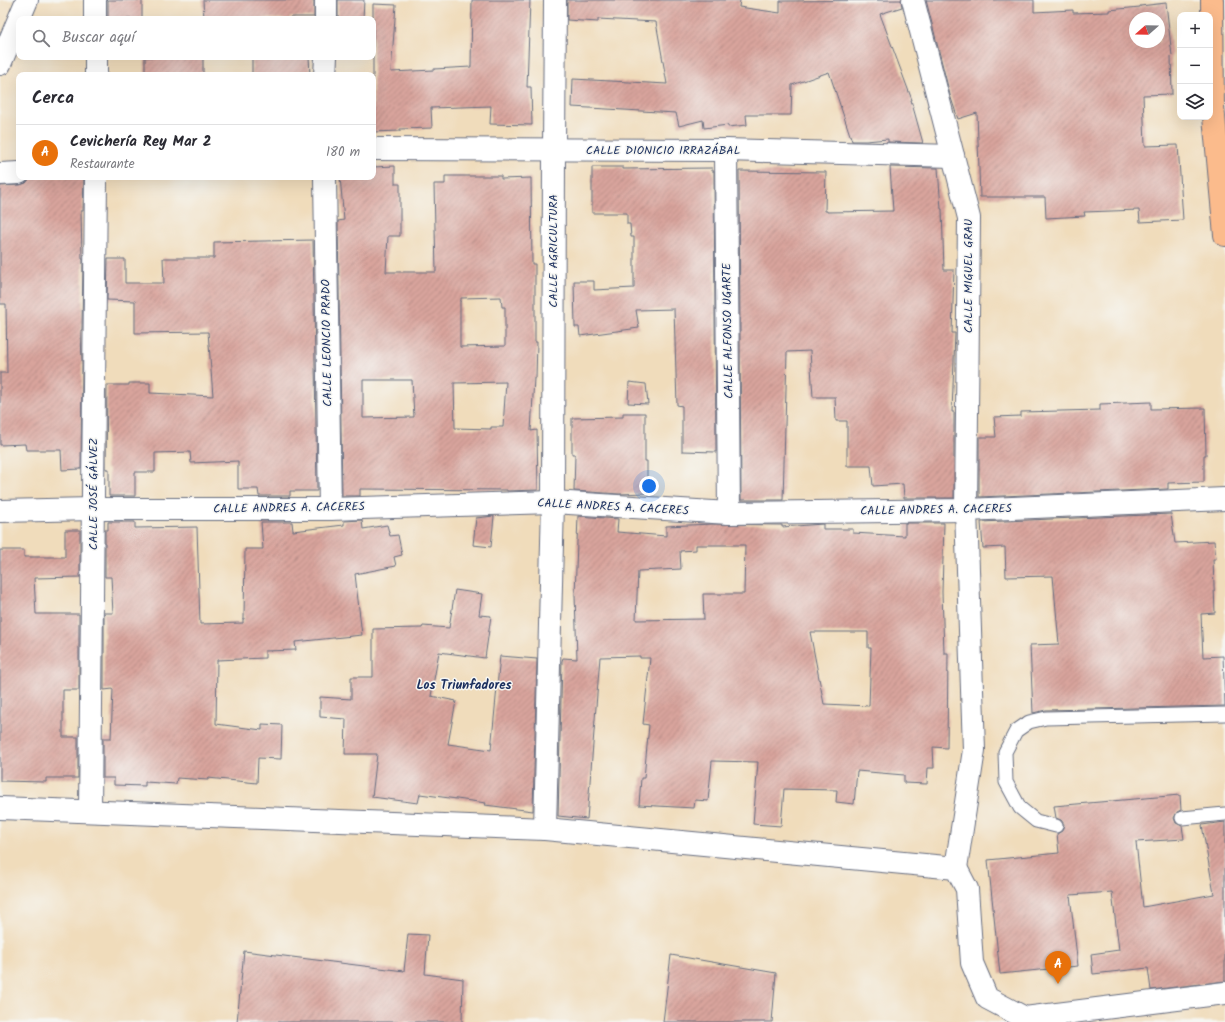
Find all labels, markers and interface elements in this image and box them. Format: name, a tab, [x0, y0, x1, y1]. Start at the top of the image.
north arrow	[1129, 12, 1165, 48]
map controls	[1177, 12, 1213, 120]
button: +	[1177, 12, 1213, 48]
search box	[16, 16, 376, 60]
text: Buscar aquí	[62, 26, 135, 50]
icon: search	[30, 27, 52, 49]
button: −	[1177, 48, 1213, 84]
button: layers	[1177, 84, 1213, 120]
text: Cerca	[32, 85, 74, 112]
text: Cevichería Rey Mar 2	[70, 130, 212, 154]
street label: CALLE DIONICIO IRRAZÁBAL	[586, 141, 740, 160]
text: A	[41, 142, 49, 163]
text: 180 m	[326, 142, 360, 163]
text: Restaurante	[70, 154, 135, 175]
street label: CALLE AGRICULTURA	[544, 194, 563, 308]
street label: CALLE MIGUEL GRAU	[959, 219, 978, 333]
street label: CALLE ALFONSO UGARTE	[717, 262, 739, 399]
street label: CALLE LEONCIO PRADO	[316, 278, 338, 407]
street label: CALLE JOSÉ GÁLVEZ	[84, 438, 103, 550]
your location	[639, 476, 659, 496]
street label: CALLE ANDRES A. CACERES	[537, 494, 690, 520]
street label: CALLE ANDRES A. CACERES	[213, 497, 366, 519]
street label: CALLE ANDRES A. CACERES	[860, 499, 1013, 521]
district label: Los Triunfadores	[416, 675, 512, 696]
pin: A	[1045, 951, 1071, 984]

